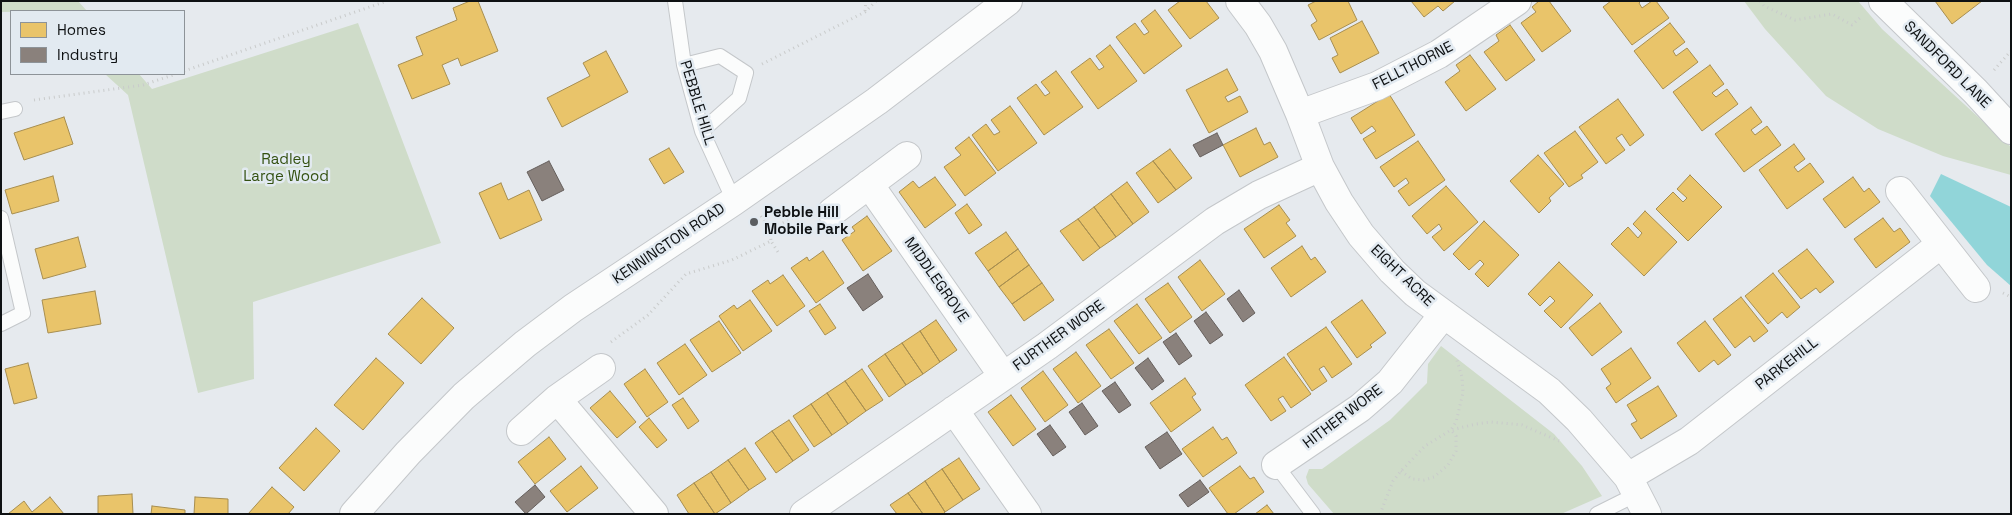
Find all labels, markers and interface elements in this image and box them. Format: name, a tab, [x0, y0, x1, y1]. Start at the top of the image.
legend	[10, 10, 185, 75]
street label: SANDFORD LANE	[1900, 18, 1994, 112]
text: Homes	[57, 20, 106, 39]
street label: FELLTHORNE	[1370, 38, 1456, 94]
text: Industry	[57, 45, 118, 64]
street label: PEBBLE HILL	[676, 58, 718, 148]
park label: Radley Large Wood	[243, 151, 329, 186]
street label: KENNINGTON ROAD	[609, 200, 729, 288]
place label: Pebble Hill Mobile Park	[764, 204, 848, 239]
marker: Pebble Hill Mobile Park	[748, 216, 760, 228]
street label: MIDDLEGROVE	[900, 234, 972, 326]
street label: EIGHT ACRE	[1366, 241, 1438, 311]
street label: FURTHER WORE	[1010, 297, 1108, 375]
street label: PARKEHILL	[1752, 334, 1822, 394]
street label: HITHER WORE	[1300, 381, 1386, 453]

